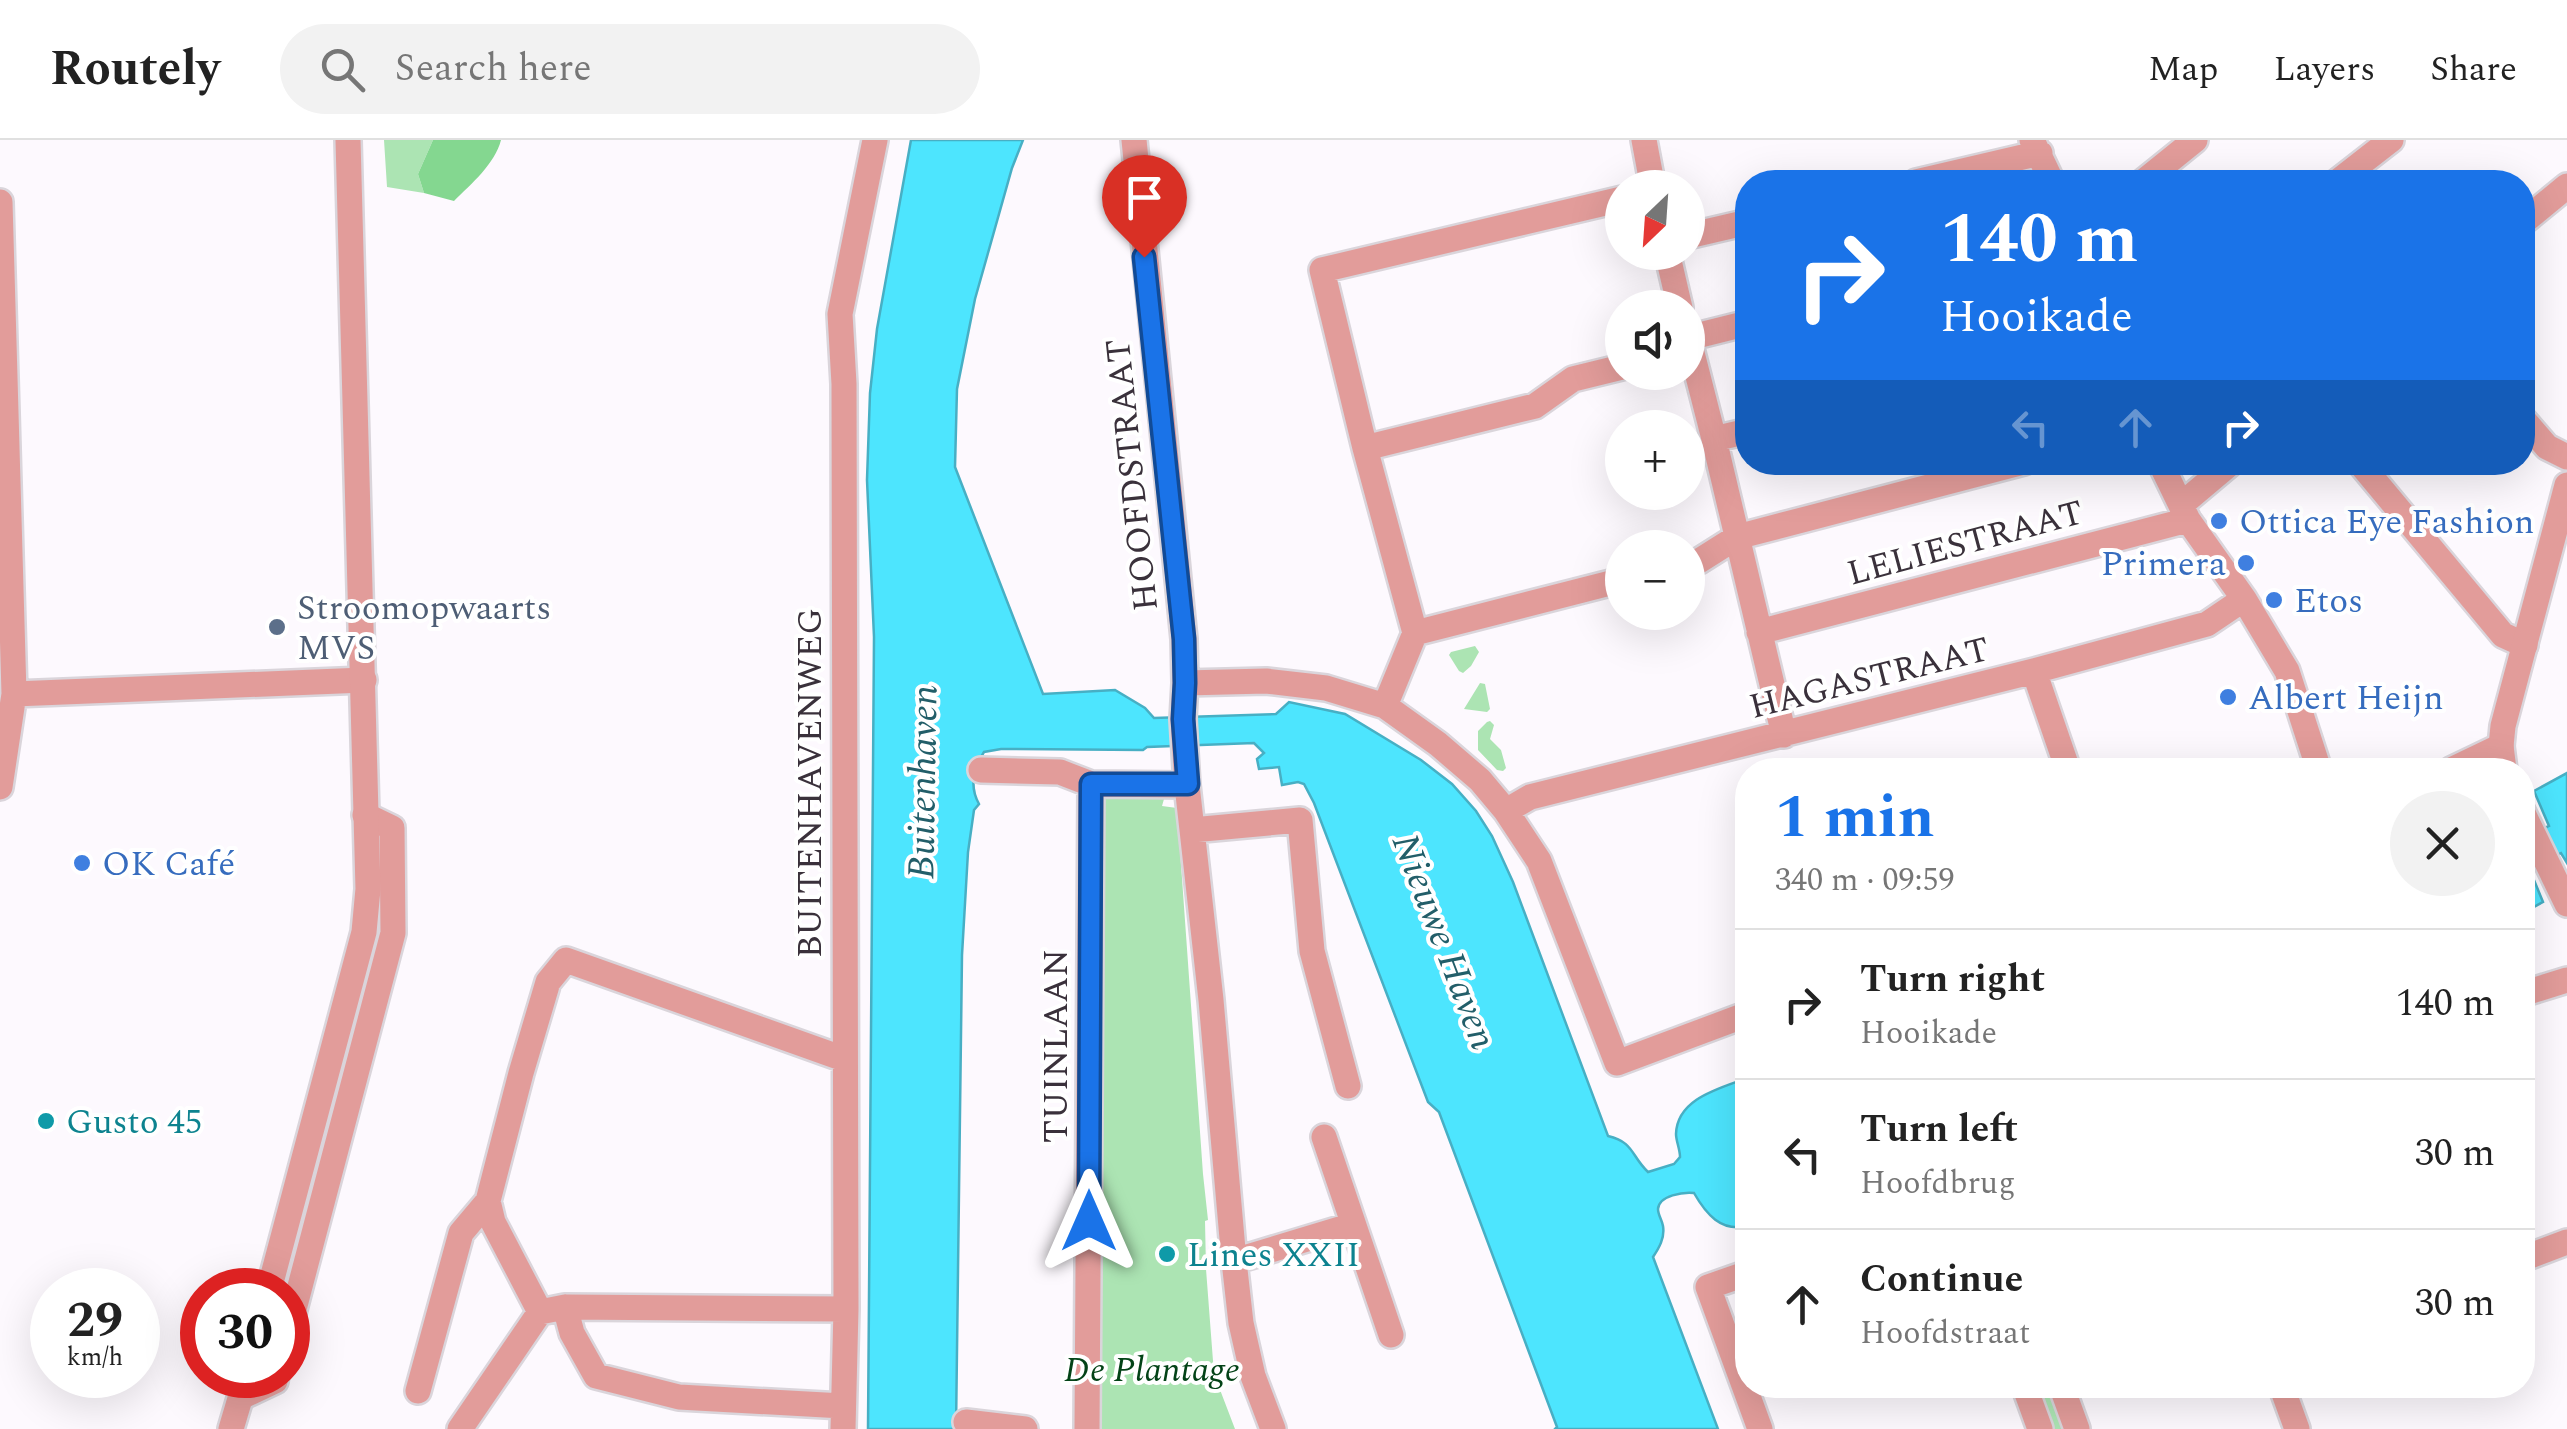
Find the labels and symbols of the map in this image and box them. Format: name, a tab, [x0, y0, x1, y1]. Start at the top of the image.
pin	[1102, 155, 1187, 258]
north arrow	[1605, 170, 1705, 270]
street label: HOOFDSTRAAT	[1092, 336, 1173, 614]
street label: LELIESTRAAT	[1841, 486, 2089, 600]
place label: Ottica Eye Fashion	[2239, 496, 2534, 549]
marker: Ottica Eye Fashion	[2208, 510, 2230, 532]
place label: Primera	[2101, 538, 2226, 591]
marker: Primera	[2235, 552, 2257, 574]
place label: Etos	[2294, 575, 2363, 628]
place label: Stroomopwaarts MVS	[297, 582, 551, 675]
marker: Etos	[2263, 589, 2285, 611]
street label: BUITENHAVENWEG	[784, 608, 837, 958]
marker: Stroomopwaarts MVS	[266, 616, 288, 638]
street label: HAGASTRAAT	[1744, 623, 1995, 734]
place label: Albert Heijn	[2248, 672, 2444, 725]
water label: Buitenhaven	[893, 684, 955, 880]
marker: Albert Heijn	[2217, 686, 2239, 708]
water label: Nieuwe Haven	[1375, 825, 1511, 1058]
place label: OK Café	[102, 838, 235, 891]
marker: OK Café	[71, 852, 93, 874]
street label: TUINLAAN	[1030, 949, 1083, 1143]
place label: Gusto 45	[66, 1096, 202, 1149]
marker: Gusto 45	[35, 1110, 57, 1132]
position arrow	[1037, 1169, 1141, 1273]
place label: Lines XXII	[1187, 1229, 1360, 1282]
marker: Lines XXII	[1156, 1243, 1178, 1265]
speed limit sign: 30	[180, 1268, 310, 1398]
park label: De Plantage	[1064, 1344, 1240, 1397]

